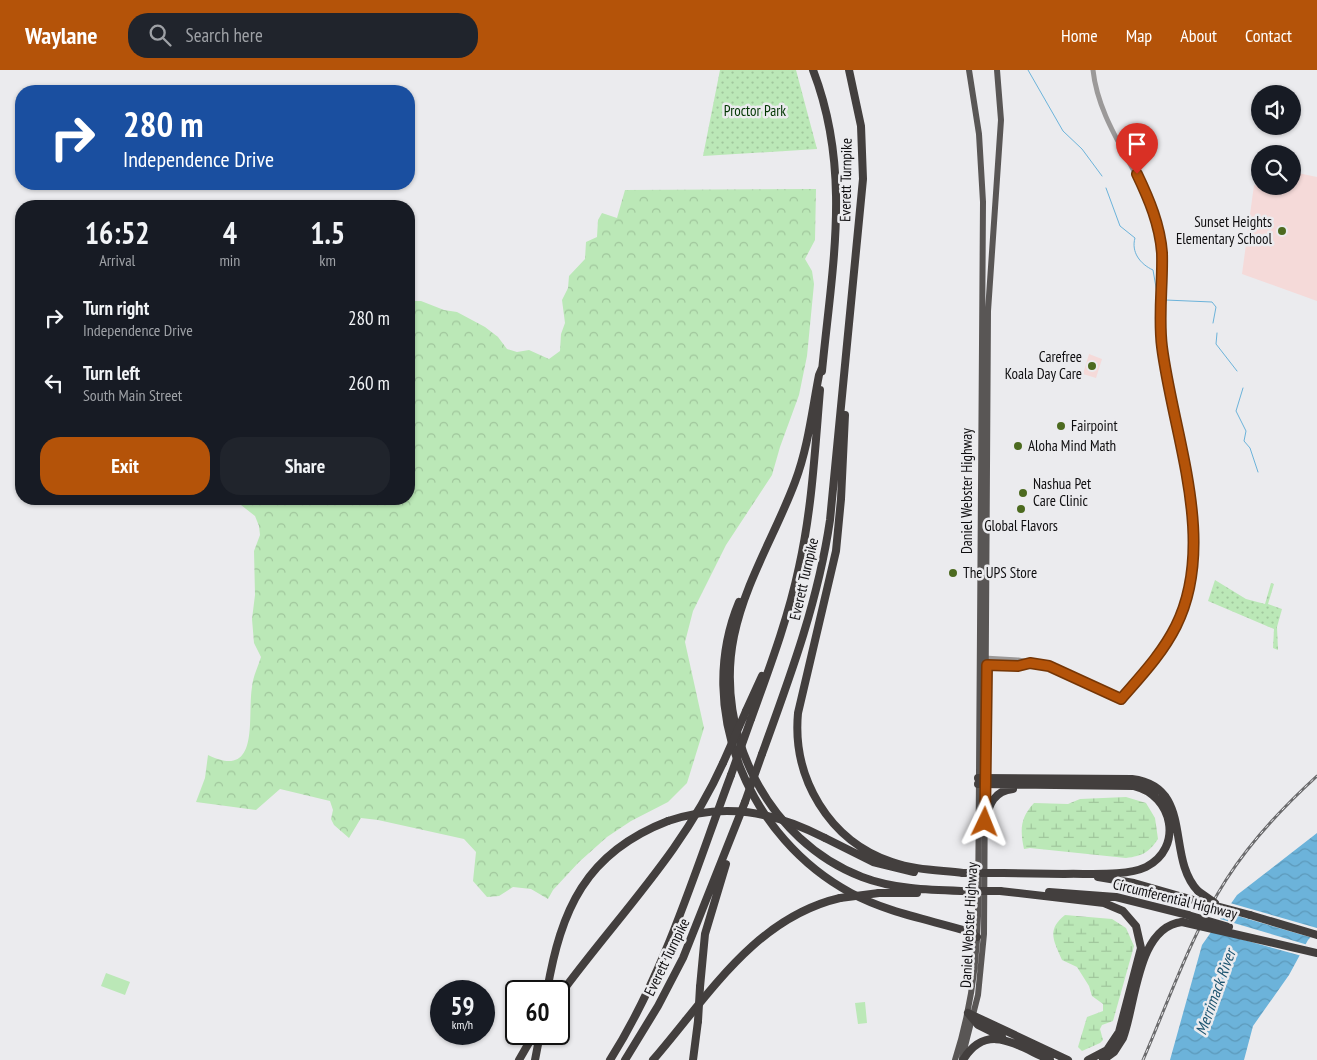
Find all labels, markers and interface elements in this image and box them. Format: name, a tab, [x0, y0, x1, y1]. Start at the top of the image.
search box	[128, 13, 478, 58]
text: Waylane	[25, 20, 98, 51]
icon: search	[146, 21, 174, 49]
text: Search here	[186, 23, 263, 47]
text: Home	[1061, 24, 1098, 47]
text: Map	[1126, 24, 1152, 47]
text: About	[1180, 24, 1217, 47]
text: Contact	[1245, 24, 1292, 47]
map controls	[1251, 85, 1301, 195]
button: sound	[1251, 85, 1301, 135]
text: 280 m	[123, 101, 204, 147]
park label: Proctor Park	[724, 101, 786, 120]
icon: right	[40, 105, 105, 170]
pin	[1116, 123, 1158, 174]
icon: arrive	[1123, 130, 1151, 158]
street label: Everett Turnpike	[835, 138, 856, 222]
text: Independence Drive	[123, 145, 274, 173]
button: search	[1251, 145, 1301, 195]
place label: Sunset Heights Elementary School	[1176, 212, 1273, 248]
text: 16:52	[85, 213, 150, 252]
text: 4	[223, 213, 237, 252]
text: 1.5	[310, 213, 345, 252]
marker: Sunset Heights Elementary School	[1276, 225, 1288, 237]
text: Arrival	[99, 250, 135, 270]
text: min	[219, 250, 240, 270]
text: km	[319, 250, 336, 270]
text: Turn right	[83, 296, 149, 320]
icon: right	[40, 304, 68, 332]
text: 280 m	[348, 306, 390, 330]
text: Independence Drive	[83, 320, 193, 340]
place label: Carefree Koala Day Care	[1005, 347, 1082, 383]
marker: Carefree Koala Day Care	[1086, 360, 1098, 372]
text: Turn left	[83, 361, 140, 385]
icon: left	[40, 369, 68, 397]
text: 260 m	[348, 371, 390, 395]
text: South Main Street	[83, 385, 182, 405]
place label: Fairpoint	[1071, 416, 1118, 435]
marker: Fairpoint	[1055, 420, 1067, 432]
street label: Daniel Webster Highway	[957, 428, 976, 554]
place label: Aloha Mind Math	[1028, 436, 1116, 455]
button: Exit	[40, 437, 210, 495]
button: Share	[220, 437, 390, 495]
marker: Aloha Mind Math	[1012, 440, 1024, 452]
place label: Nashua Pet Care Clinic	[1033, 474, 1091, 510]
marker: Nashua Pet Care Clinic	[1017, 487, 1029, 499]
marker: Global Flavors	[1015, 503, 1027, 515]
place label: Global Flavors	[984, 516, 1058, 535]
street label: Everett Turnpike	[785, 536, 822, 622]
place label: The UPS Store	[963, 563, 1037, 582]
marker: The UPS Store	[947, 567, 959, 579]
position arrow	[958, 795, 1010, 847]
street label: Daniel Webster Highway	[956, 861, 981, 988]
street label: Circumferential Highway	[1111, 874, 1240, 923]
street label: Everett Turnpike	[640, 915, 694, 999]
water label: Merrimack River	[1190, 944, 1241, 1037]
speed limit sign: 60	[505, 980, 570, 1045]
text: 59	[451, 990, 474, 1022]
text: km/h	[452, 1017, 473, 1032]

